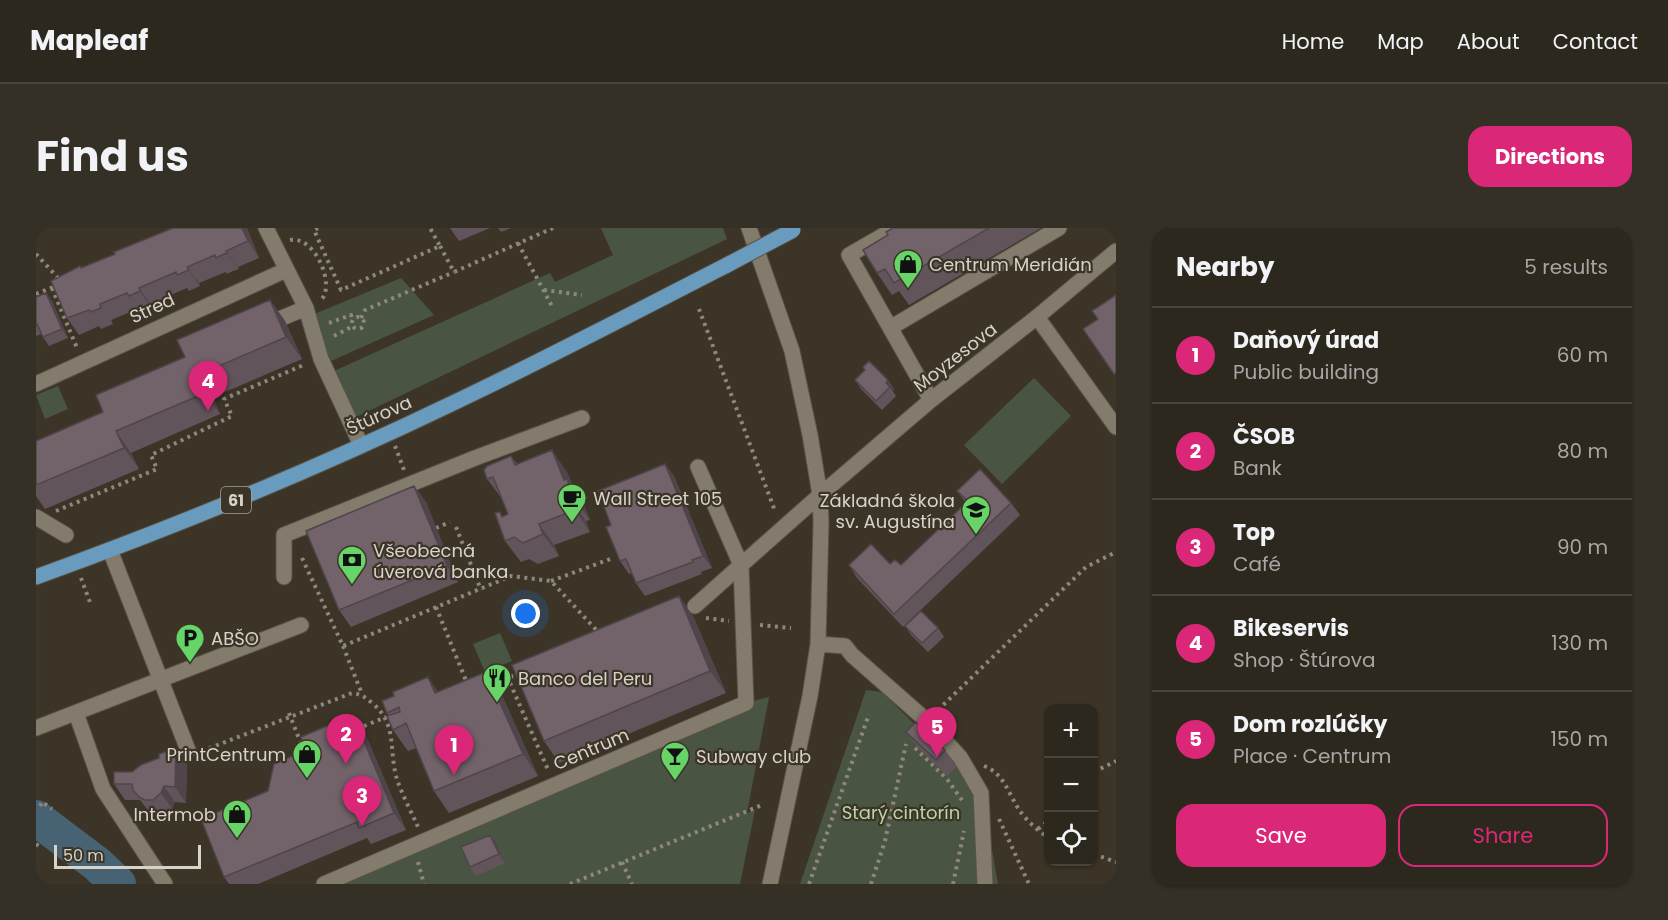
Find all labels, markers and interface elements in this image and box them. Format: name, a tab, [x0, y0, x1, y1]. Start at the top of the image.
text: Mapleaf	[30, 21, 148, 60]
text: Home	[1282, 27, 1344, 56]
text: Map	[1377, 27, 1424, 56]
text: About	[1457, 27, 1520, 56]
text: Contact	[1553, 27, 1638, 56]
button: Directions	[1468, 126, 1632, 187]
text: Find us	[36, 127, 189, 186]
shop icon: Centrum Meridián	[892, 248, 924, 290]
text: Nearby	[1176, 249, 1274, 285]
place label: Centrum Meridián	[929, 252, 1092, 277]
text: 5 results	[1524, 253, 1608, 281]
street label: Stred	[125, 287, 179, 329]
street label: Moyzesova	[908, 316, 1002, 398]
text: Daňový úrad	[1233, 325, 1379, 356]
text: 1	[1192, 341, 1199, 369]
text: 60 m	[1557, 341, 1608, 369]
text: Public building	[1233, 358, 1379, 386]
pin: 4	[188, 362, 228, 411]
street label: Štúrova	[342, 390, 416, 440]
text: ČSOB	[1233, 421, 1295, 452]
text: 2	[1190, 437, 1201, 465]
text: 80 m	[1557, 437, 1608, 465]
text: Bank	[1233, 454, 1282, 482]
cafe icon: Wall Street 105	[556, 482, 588, 524]
place label: Wall Street 105	[593, 486, 722, 511]
road number: 61	[221, 487, 251, 513]
place label: Základná škola sv. Augustína	[820, 488, 955, 534]
school or university icon: Základná škola sv. Augustína	[960, 494, 992, 536]
text: Top	[1233, 517, 1275, 548]
text: 3	[1189, 533, 1202, 561]
text: 90 m	[1557, 533, 1608, 561]
place label: Všeobecná úverová banka	[373, 538, 508, 584]
bank icon: Všeobecná úverová banka	[336, 544, 368, 586]
text: Café	[1233, 550, 1281, 578]
your location	[511, 599, 540, 628]
text: Bikeservis	[1233, 613, 1349, 644]
parking icon: ABŠO	[174, 622, 206, 664]
place label: ABŠO	[211, 626, 259, 651]
text: 4	[1189, 629, 1202, 657]
text: 130 m	[1551, 629, 1608, 657]
text: Shop · Štúrova	[1233, 646, 1376, 674]
restaurant icon: Banco del Peru	[481, 662, 513, 704]
place label: Banco del Peru	[518, 666, 652, 691]
map controls	[1044, 704, 1098, 866]
button: +	[1044, 704, 1098, 758]
pin: 5	[918, 708, 956, 757]
text: Dom rozlúčky	[1233, 709, 1387, 740]
pin: 2	[326, 714, 366, 764]
street label: Centrum	[549, 722, 633, 776]
text: 5	[1189, 725, 1202, 753]
text: 150 m	[1551, 725, 1608, 753]
pin: 1	[434, 726, 474, 775]
shop icon: PrintCentrum	[291, 738, 323, 780]
bar icon: Subway club	[659, 740, 691, 782]
place label: PrintCentrum	[166, 742, 286, 767]
text: Place · Centrum	[1233, 742, 1391, 770]
place label: Subway club	[696, 744, 811, 769]
button: −	[1044, 758, 1098, 812]
pin: 3	[342, 776, 382, 826]
shop icon: Intermob	[221, 798, 253, 840]
park label: Starý cintorín	[842, 800, 960, 825]
place label: Intermob	[133, 802, 216, 827]
button: Save	[1176, 804, 1386, 867]
button: Share	[1398, 804, 1608, 867]
button: locate	[1044, 812, 1098, 866]
scale bar	[54, 842, 201, 870]
text: 50 m	[63, 844, 104, 867]

